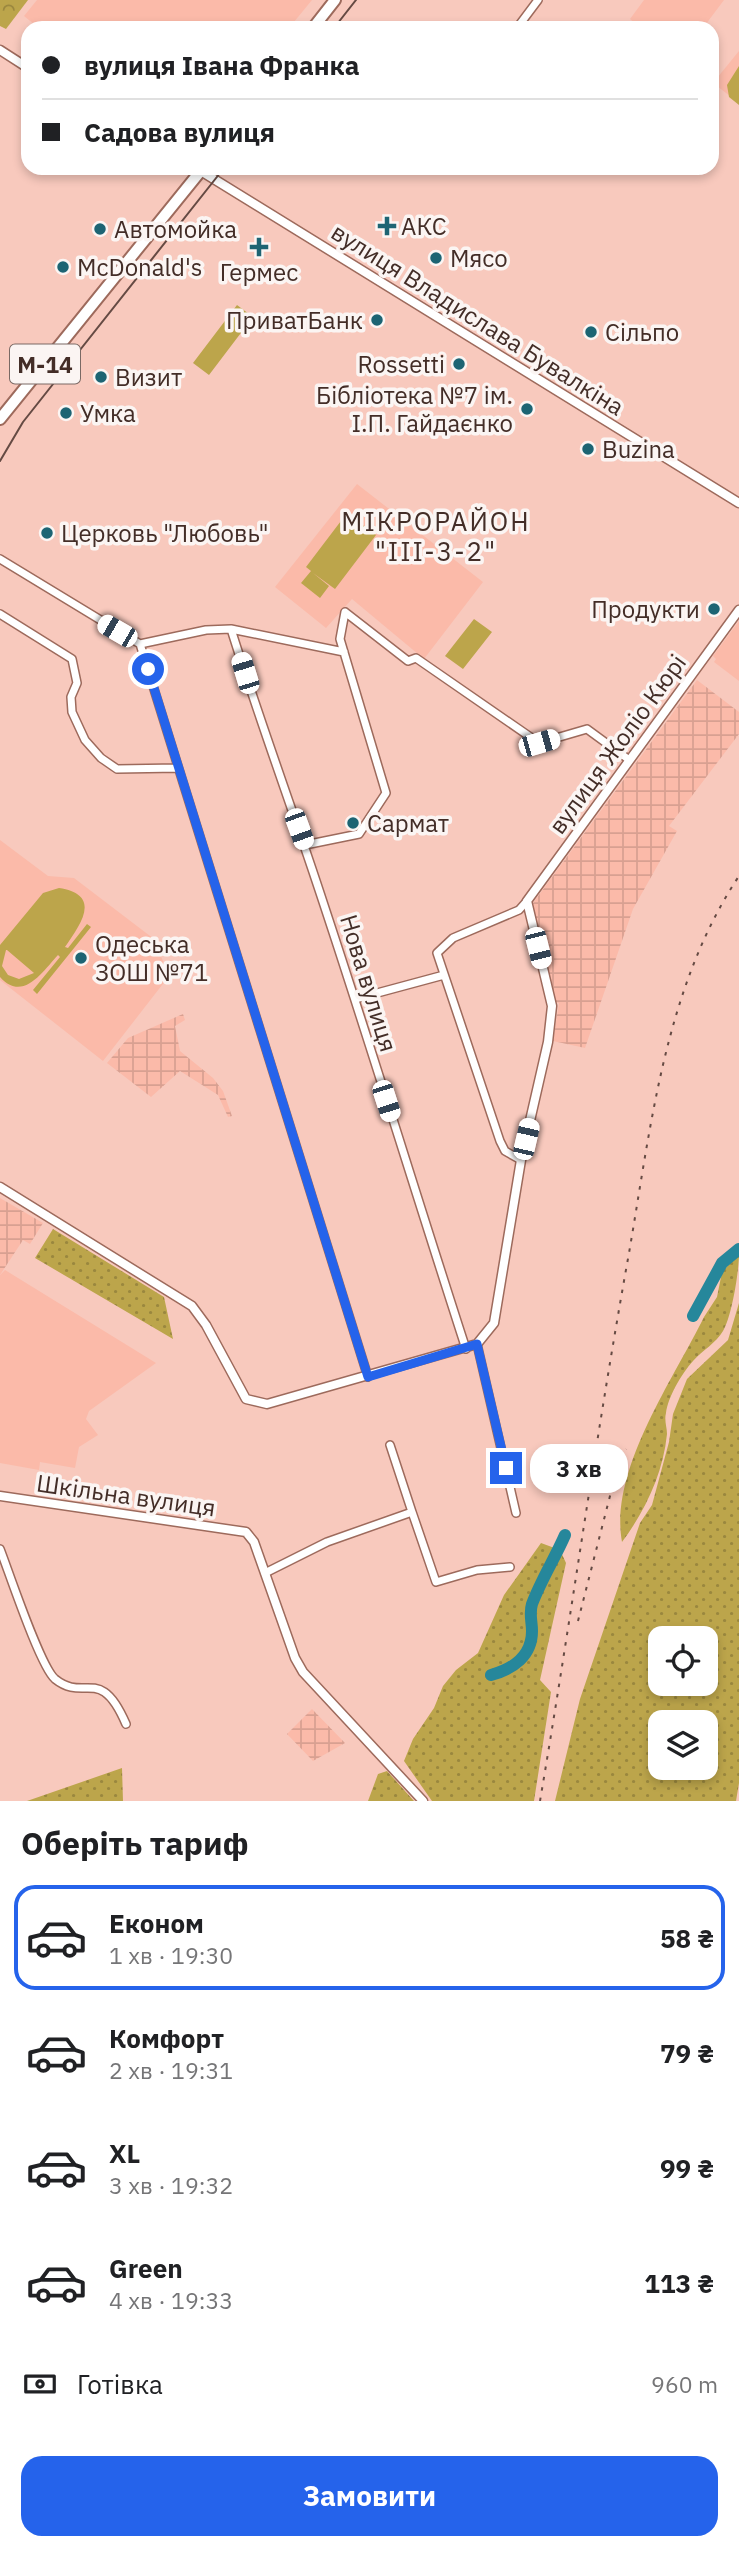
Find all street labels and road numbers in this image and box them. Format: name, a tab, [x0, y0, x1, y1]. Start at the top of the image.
street label: вулиця Владислава Бувалкіна	[326, 215, 631, 423]
road number: М-14	[10, 344, 80, 384]
street label: вулиця Жоліо Кюрі	[541, 648, 693, 840]
street label: Нова вулиця	[333, 910, 405, 1056]
street label: Шкільна вулиця	[34, 1467, 218, 1523]

